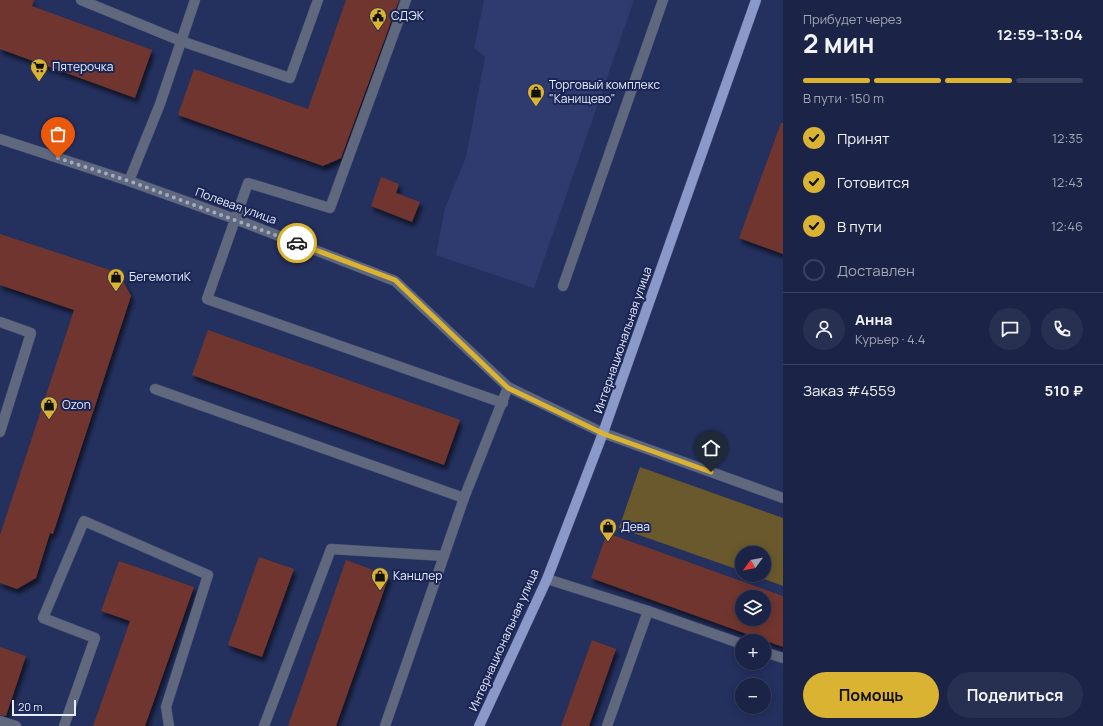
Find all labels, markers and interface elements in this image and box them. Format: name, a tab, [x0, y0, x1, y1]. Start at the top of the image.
public building icon: СДЭК	[368, 6, 388, 31]
place label: СДЭК	[391, 7, 425, 24]
text: Прибудет через	[803, 10, 902, 28]
text: 12:59–13:04	[997, 24, 1083, 45]
text: 2 мин	[803, 25, 875, 61]
supermarket icon: Пятерочка	[29, 57, 49, 82]
place label: Пятерочка	[52, 58, 113, 75]
place label: Торговый комплекс "Канищево"	[549, 76, 660, 107]
shop icon: Торговый комплекс "Канищево"	[526, 82, 546, 107]
text: В пути · 150 m	[803, 89, 884, 107]
pin	[41, 117, 75, 158]
icon: bag	[47, 123, 69, 145]
icon: check	[803, 127, 825, 149]
text: Принят	[837, 128, 890, 149]
text: 12:35	[1052, 129, 1083, 147]
icon: check	[803, 171, 825, 193]
text: Готовится	[837, 172, 909, 193]
text: 12:43	[1052, 173, 1083, 191]
street label: Полевая улица	[193, 183, 279, 228]
icon: check	[803, 215, 825, 237]
text: В пути	[837, 216, 882, 237]
text: 12:46	[1051, 217, 1083, 235]
courier	[277, 223, 317, 263]
icon: car	[286, 232, 308, 254]
text: Доставлен	[837, 260, 915, 281]
street label: Интернациональная улица	[589, 264, 656, 415]
shop icon: БегемотиК	[106, 267, 126, 292]
place label: БегемотиК	[129, 268, 192, 285]
button: person	[803, 308, 845, 350]
button: chat	[989, 308, 1031, 350]
button: phone	[1041, 308, 1083, 350]
text: Анна	[855, 309, 892, 330]
text: Курьер · 4.4	[855, 330, 925, 348]
text: Заказ #4559	[803, 380, 896, 401]
text: 510 ₽	[1044, 380, 1083, 401]
shop icon: Ozon	[39, 395, 59, 420]
place label: Ozon	[62, 396, 91, 413]
pin	[694, 431, 728, 472]
icon: home	[700, 437, 722, 459]
shop icon: Дева	[598, 517, 618, 542]
place label: Дева	[621, 518, 650, 535]
north arrow	[735, 546, 771, 582]
map controls	[735, 546, 771, 714]
shop icon: Канцлер	[370, 566, 390, 591]
street label: Интернациональная улица	[464, 566, 543, 714]
place label: Канцлер	[393, 567, 442, 584]
button: layers	[735, 590, 771, 626]
button: +	[735, 634, 771, 670]
button: Помощь	[803, 672, 939, 718]
button: Поделиться	[947, 672, 1083, 718]
button: −	[735, 678, 771, 714]
scale bar	[12, 698, 76, 717]
text: 20 m	[18, 699, 43, 714]

